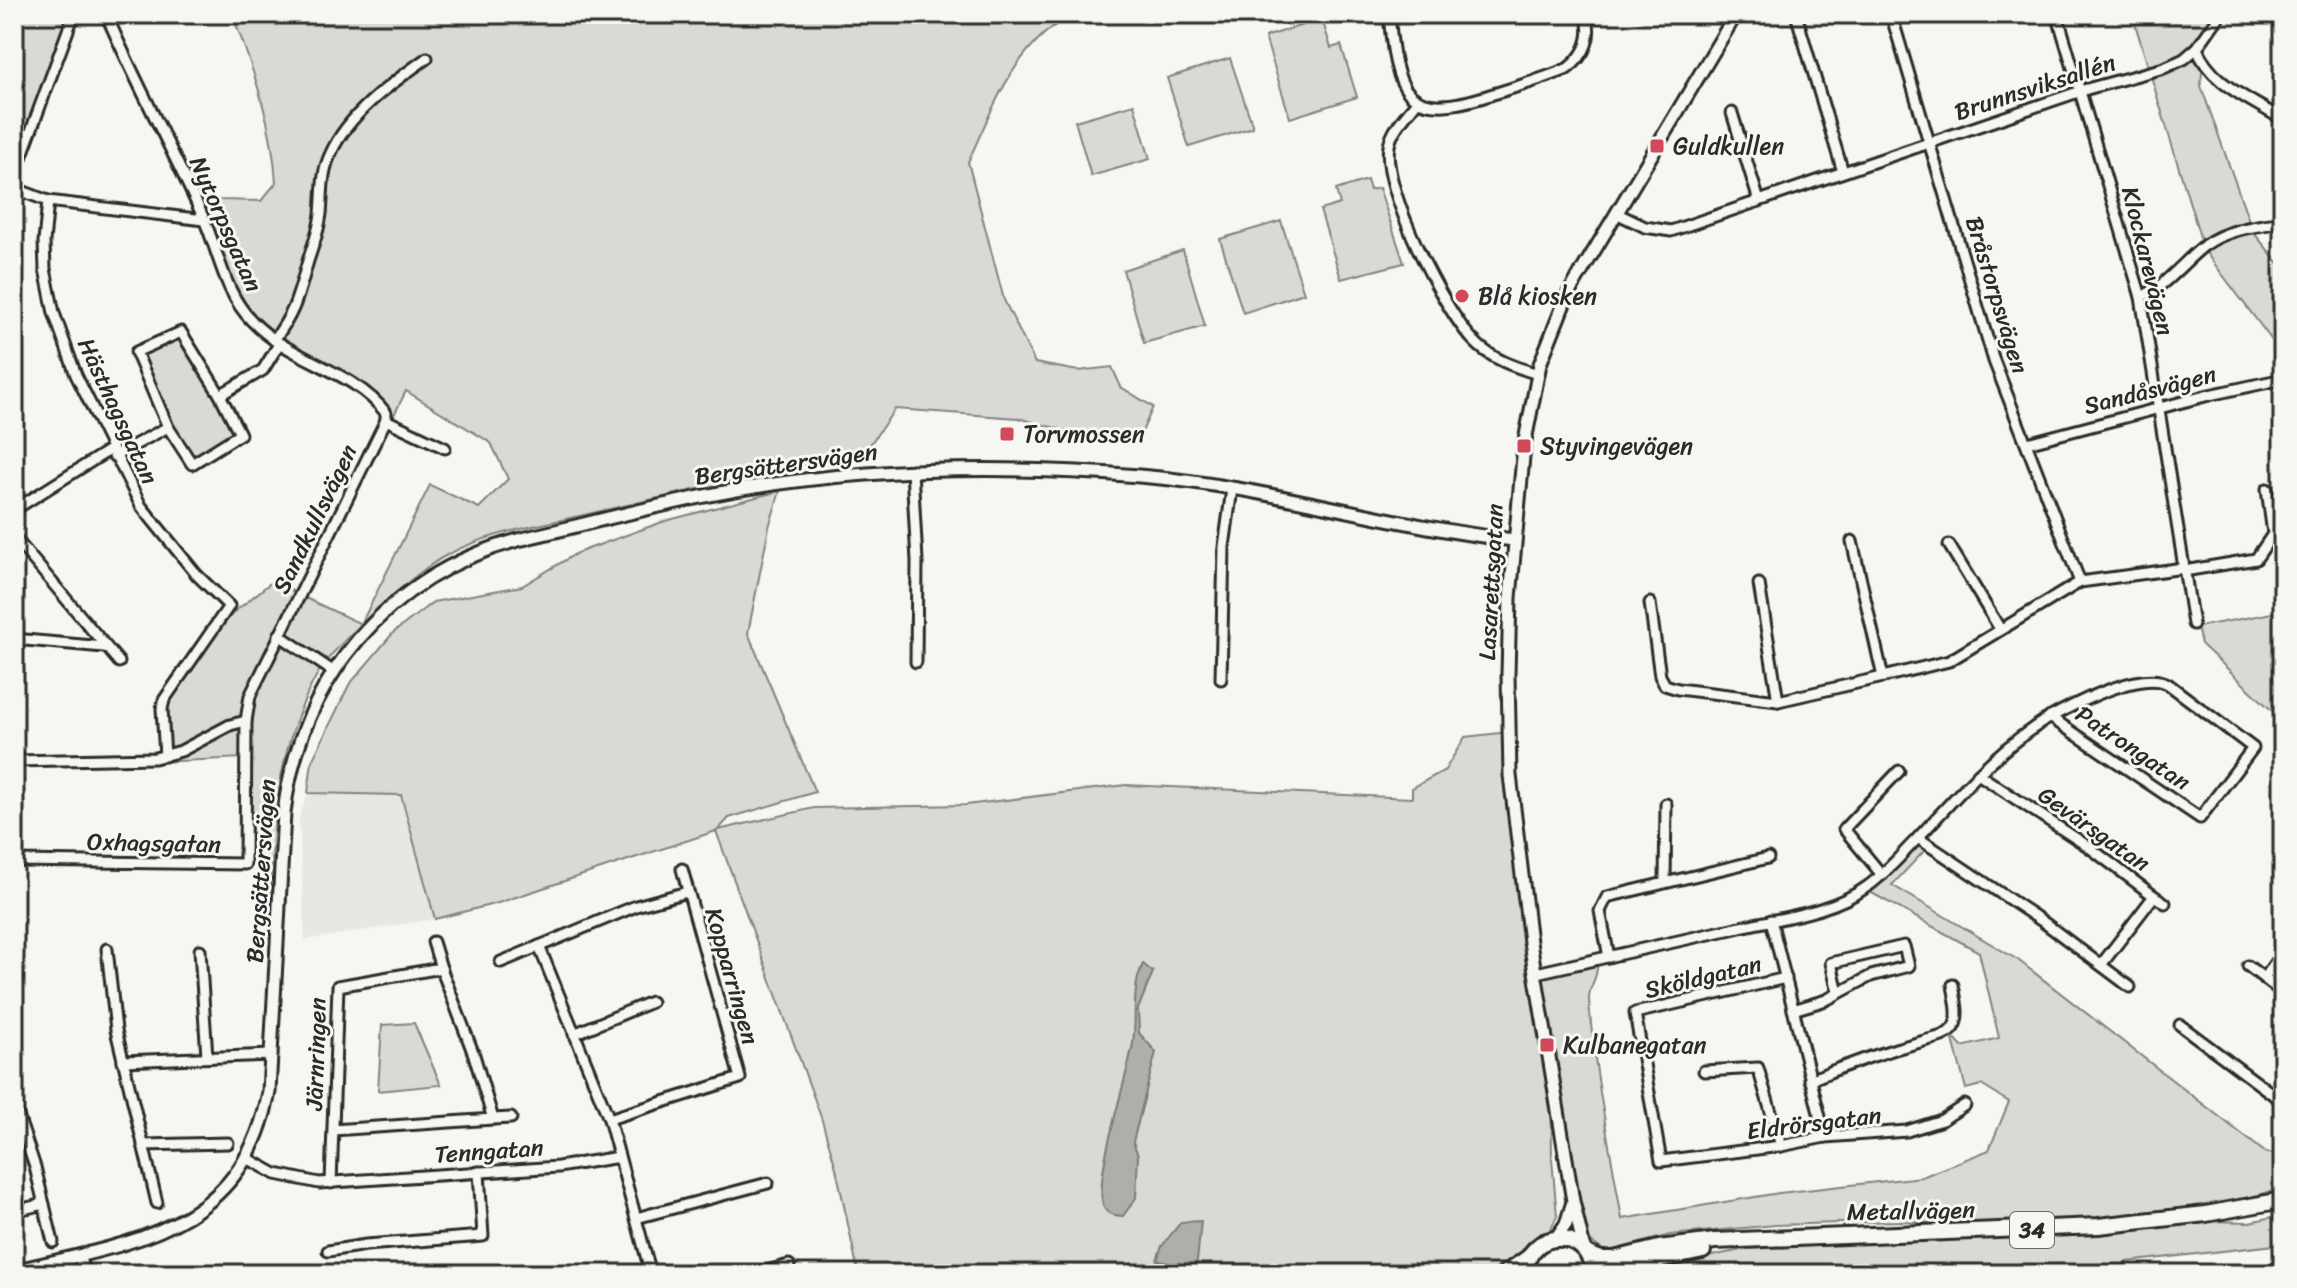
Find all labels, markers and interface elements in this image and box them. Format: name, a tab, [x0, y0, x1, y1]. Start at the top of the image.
street label: Brunnsviksallén	[1949, 41, 2121, 133]
place label: Guldkullen	[1673, 125, 1784, 167]
marker: Guldkullen	[1648, 137, 1666, 155]
street label: Nytorpsgatan	[177, 149, 275, 299]
street label: Klockarevägen	[2109, 182, 2187, 340]
street label: Bråstorpsvägen	[1953, 211, 2041, 379]
place label: Blå kiosken	[1478, 275, 1597, 317]
marker: Blå kiosken	[1453, 287, 1471, 305]
street label: Hästhagsgatan	[66, 331, 170, 492]
street label: Sandåsvägen	[2079, 353, 2221, 427]
place label: Torvmossen	[1023, 413, 1145, 455]
marker: Torvmossen	[998, 425, 1016, 443]
place label: Styvingevägen	[1540, 425, 1693, 467]
street label: Bergsättersvägen	[692, 430, 880, 498]
street label: Sandkullsvägen	[261, 437, 369, 601]
marker: Styvingevägen	[1515, 437, 1533, 455]
street label: Lasarettsgatan	[1466, 502, 1516, 662]
street label: Patrongatan	[2067, 694, 2199, 802]
street label: Gevärsgatan	[2029, 775, 2159, 883]
street label: Bergsättersvägen	[234, 778, 288, 964]
street label: Oxhagsgatan	[86, 821, 222, 865]
street label: Kopparringen	[692, 903, 772, 1050]
street label: Sköldgatan	[1640, 943, 1766, 1011]
street label: Järnringen	[293, 997, 339, 1112]
place label: Kulbanegatan	[1563, 1024, 1707, 1066]
marker: Kulbanegatan	[1538, 1036, 1556, 1054]
street label: Eldrörsgatan	[1744, 1094, 1884, 1152]
street label: Tenngatan	[433, 1126, 545, 1176]
street label: Metallvägen	[1847, 1189, 1975, 1233]
road number: 34	[2010, 1212, 2054, 1248]

